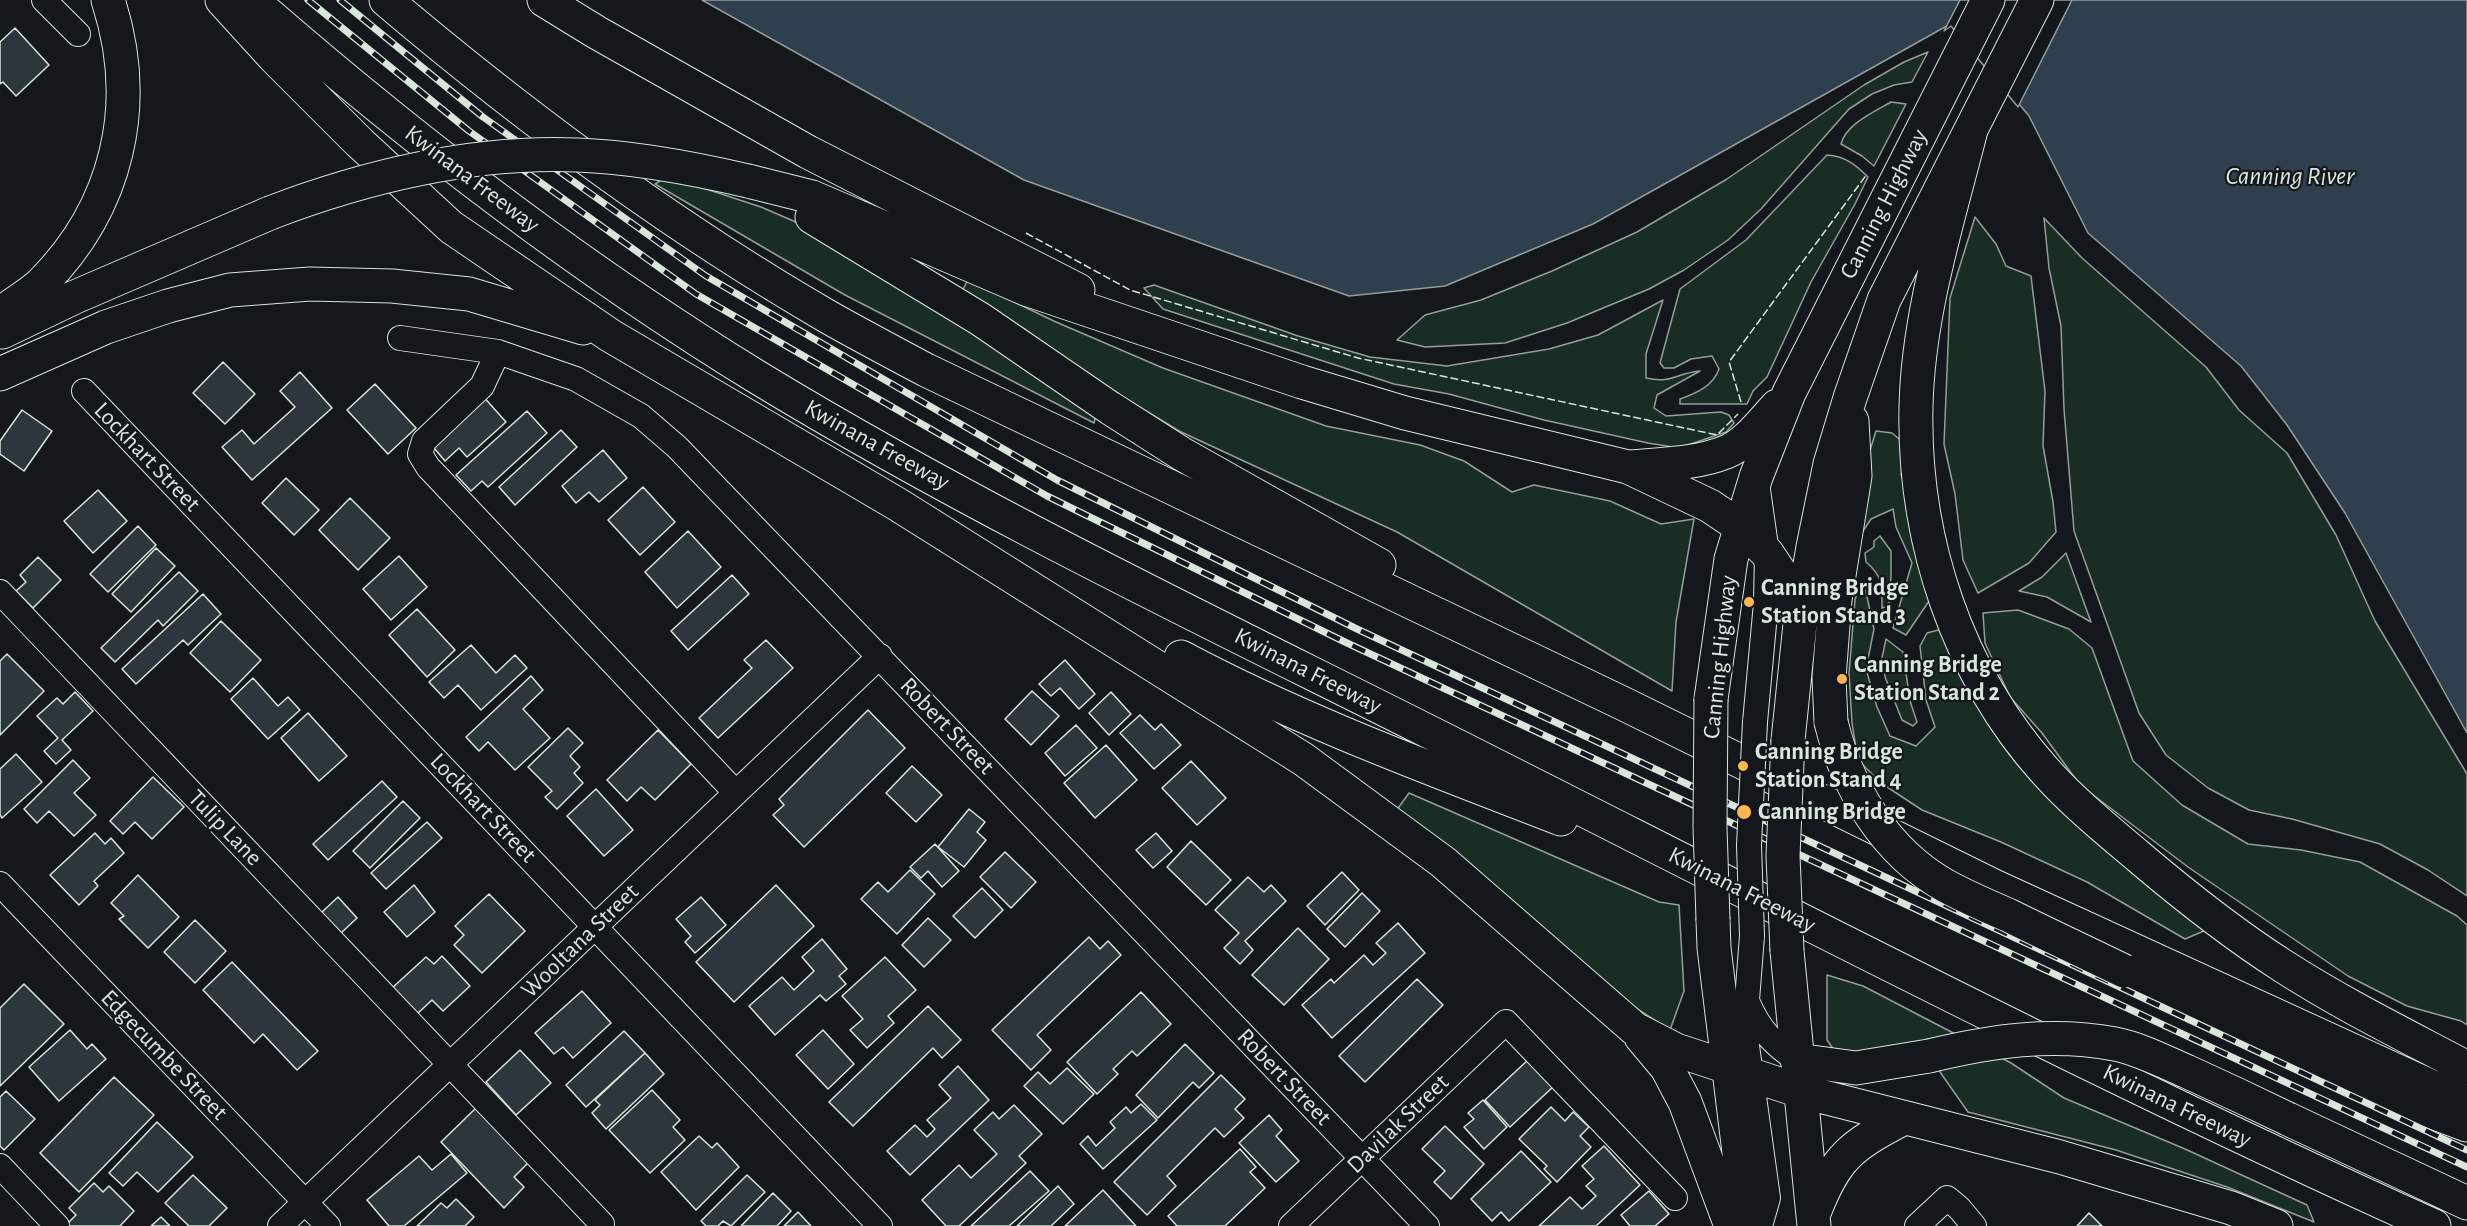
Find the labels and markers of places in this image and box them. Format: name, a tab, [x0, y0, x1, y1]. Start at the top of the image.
place label: Canning Bridge Station Stand 3	[1761, 574, 1909, 630]
marker: Canning Bridge Station Stand 3	[1742, 595, 1756, 609]
place label: Canning Bridge Station Stand 2	[1854, 651, 2002, 707]
marker: Canning Bridge Station Stand 2	[1835, 672, 1849, 686]
place label: Canning Bridge Station Stand 4	[1755, 738, 1903, 794]
marker: Canning Bridge Station Stand 4	[1736, 759, 1750, 773]
place label: Canning Bridge	[1758, 798, 1906, 826]
marker: Canning Bridge	[1735, 803, 1753, 821]

